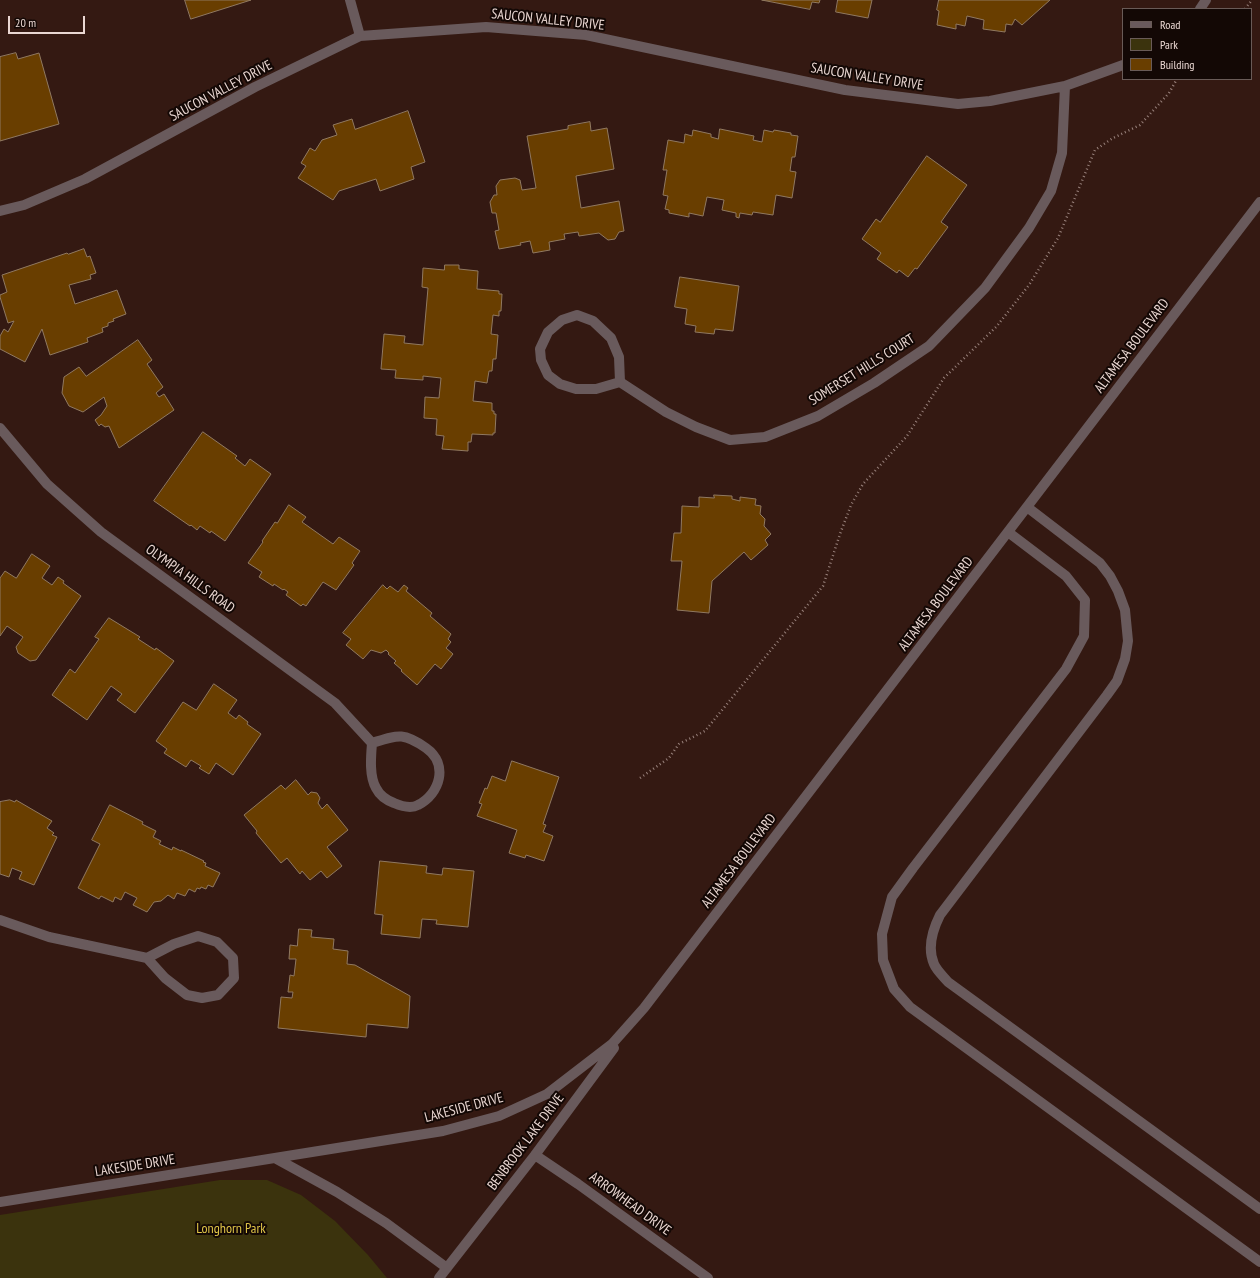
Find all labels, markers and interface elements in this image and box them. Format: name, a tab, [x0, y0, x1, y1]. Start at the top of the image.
street label: SAUCON VALLEY DRIVE	[491, 6, 605, 34]
scale bar	[10, 8, 87, 34]
legend	[1122, 8, 1252, 80]
text: 20 m	[15, 15, 36, 30]
text: Road	[1160, 17, 1180, 32]
text: Park	[1160, 37, 1178, 52]
street label: SAUCON VALLEY DRIVE	[167, 57, 275, 125]
text: Building	[1160, 57, 1195, 72]
street label: SAUCON VALLEY DRIVE	[810, 60, 924, 94]
street label: ALTAMESA BOULEVARD	[1091, 296, 1173, 396]
street label: SOMERSET HILLS COURT	[806, 331, 918, 409]
street label: OLYMPIA HILLS ROAD	[142, 541, 238, 617]
street label: ALTAMESA BOULEVARD	[895, 554, 977, 654]
street label: ALTAMESA BOULEVARD	[698, 811, 780, 911]
street label: LAKESIDE DRIVE	[423, 1089, 505, 1127]
street label: BENBROOK LAKE DRIVE	[484, 1090, 568, 1194]
street label: LAKESIDE DRIVE	[94, 1151, 176, 1181]
street label: ARROWHEAD DRIVE	[586, 1169, 674, 1239]
park label: Longhorn Park	[196, 1221, 266, 1237]

